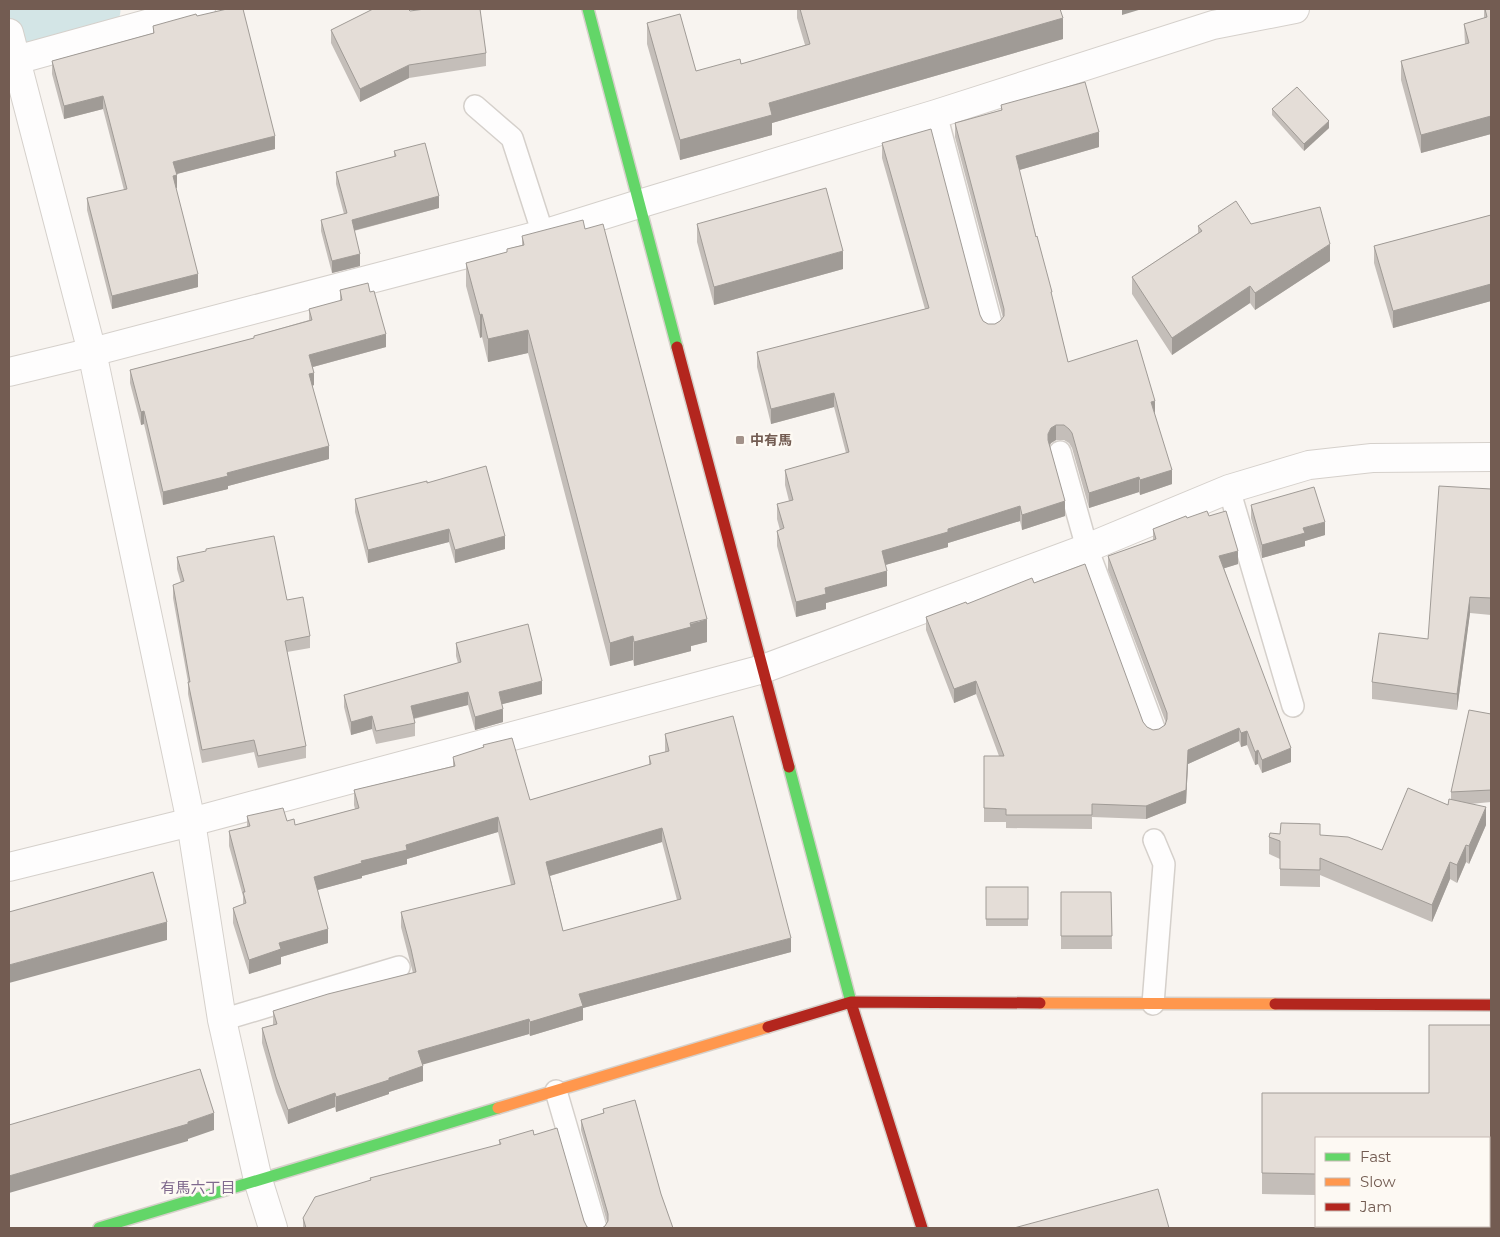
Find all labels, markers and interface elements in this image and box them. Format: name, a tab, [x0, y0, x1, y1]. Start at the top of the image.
place label: 中有馬	[750, 431, 792, 449]
marker: 中有馬	[734, 434, 746, 446]
legend	[1315, 1137, 1490, 1227]
text: Fast	[1360, 1147, 1391, 1166]
text: Slow	[1360, 1172, 1396, 1191]
district label: 有馬六丁目	[160, 1178, 236, 1197]
text: Jam	[1359, 1197, 1392, 1216]

